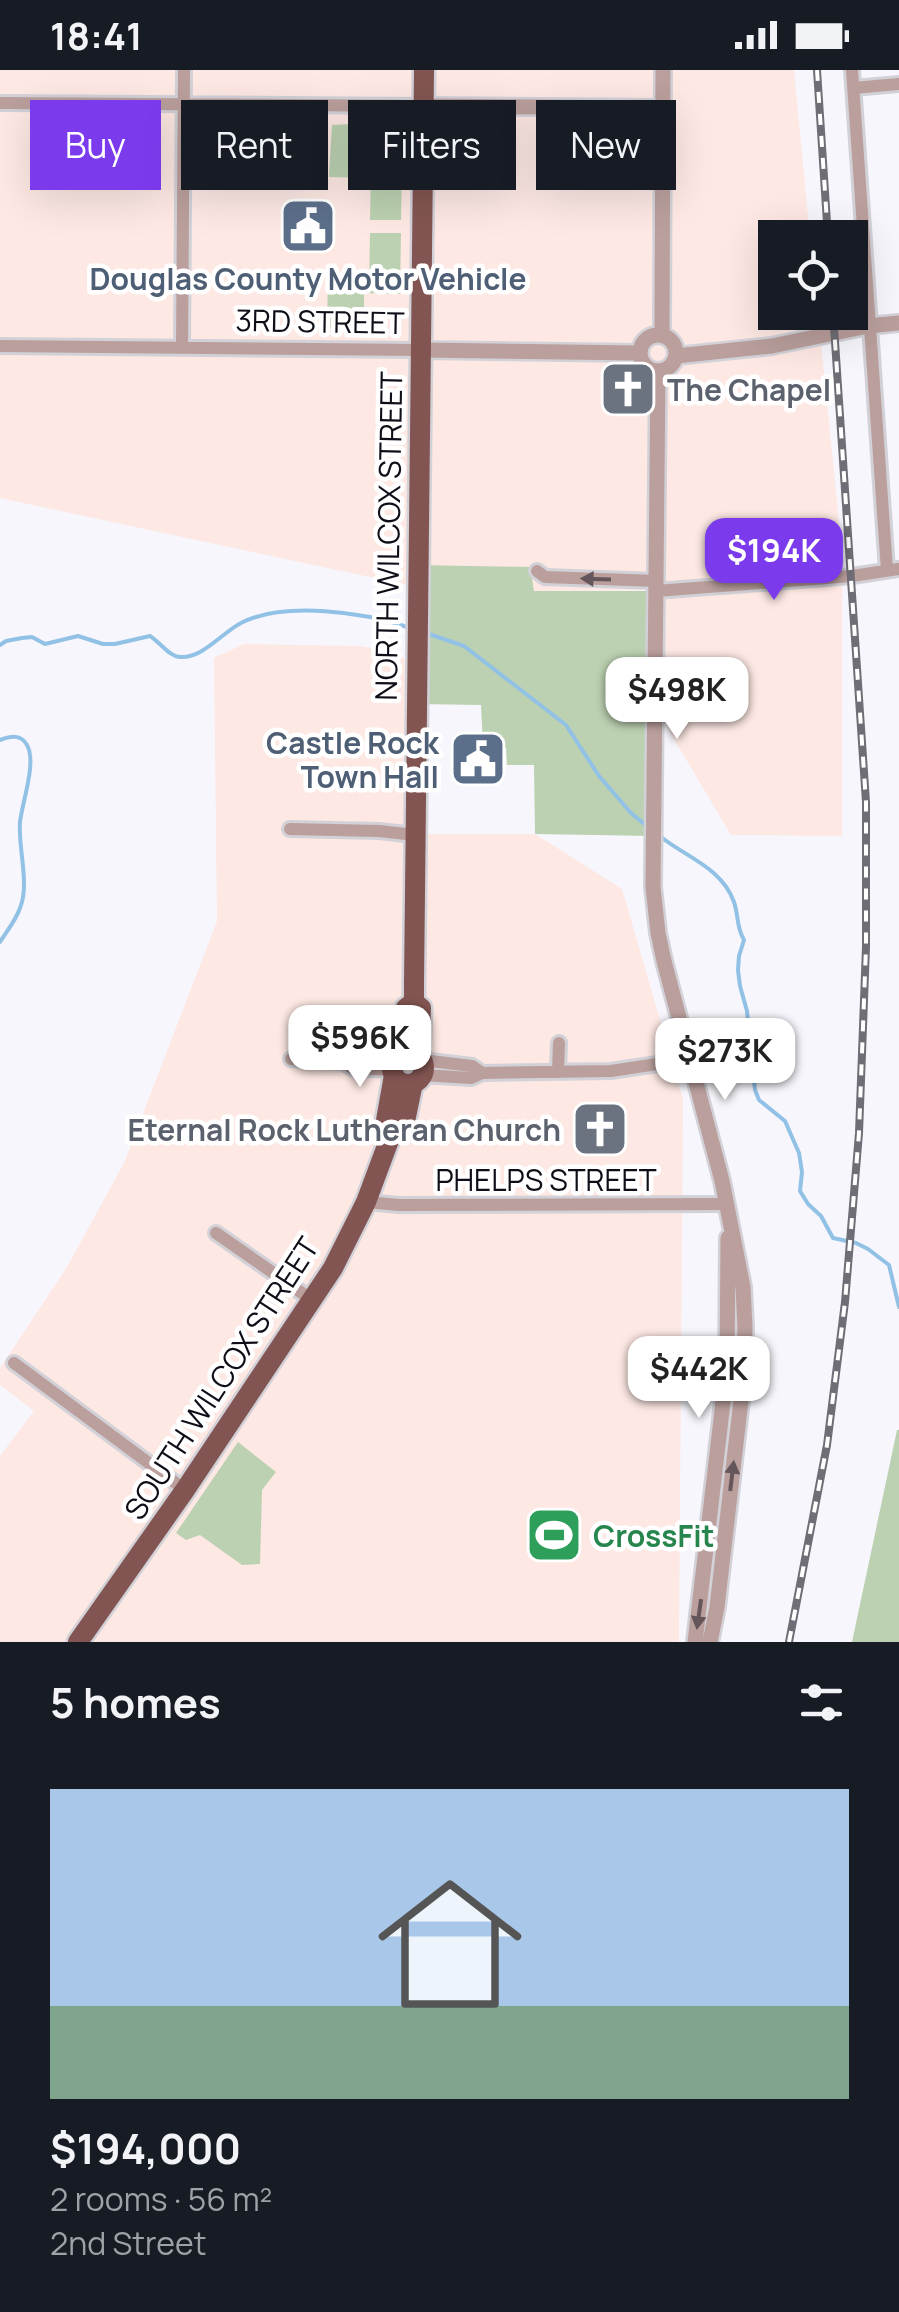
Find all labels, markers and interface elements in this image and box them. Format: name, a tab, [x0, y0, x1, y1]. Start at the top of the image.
text: 18:41	[50, 9, 143, 61]
chip: Buy	[30, 100, 161, 190]
chip: Rent	[181, 100, 328, 190]
chip: Filters	[348, 100, 516, 190]
chip: New	[536, 100, 676, 190]
public building icon: Douglas County Motor Vehicle	[278, 196, 338, 256]
map controls	[758, 220, 868, 330]
button: locate	[758, 220, 868, 330]
place label: Douglas County Motor Vehicle	[89, 258, 527, 299]
street label: 3RD STREET	[235, 299, 405, 343]
church icon: The Chapel	[598, 359, 658, 419]
place label: The Chapel	[667, 369, 831, 410]
street label: NORTH WILCOX STREET	[365, 371, 411, 701]
pin: $194K	[704, 518, 844, 603]
text: $194K	[727, 528, 821, 572]
one-way arrow	[580, 571, 612, 587]
pin: $498K	[607, 657, 747, 742]
text: $498K	[628, 667, 726, 711]
place label: Castle Rock Town Hall	[266, 722, 440, 797]
public building icon: Castle Rock Town Hall	[448, 729, 508, 789]
pin: $596K	[290, 1005, 430, 1090]
text: $596K	[310, 1015, 410, 1059]
pin: $273K	[655, 1018, 795, 1103]
text: $273K	[677, 1028, 773, 1072]
church icon: Eternal Rock Lutheran Church	[570, 1099, 630, 1159]
place label: Eternal Rock Lutheran Church	[127, 1109, 561, 1150]
street label: PHELPS STREET	[435, 1159, 657, 1200]
street label: SOUTH WILCOX STREET	[114, 1229, 328, 1527]
pin: $442K	[629, 1336, 769, 1421]
text: $442K	[650, 1346, 748, 1390]
one-way arrow	[724, 1460, 740, 1491]
sports icon: CrossFit	[524, 1505, 584, 1565]
place label: CrossFit	[593, 1515, 715, 1556]
one-way arrow	[691, 1599, 707, 1631]
text: 5 homes	[50, 1673, 221, 1731]
icon: filters	[794, 1675, 849, 1730]
icon: home	[360, 1854, 540, 2034]
text: $194,000	[50, 2119, 241, 2177]
text: 2 rooms · 56 m²	[50, 2177, 272, 2221]
text: 2nd Street	[50, 2221, 207, 2265]

